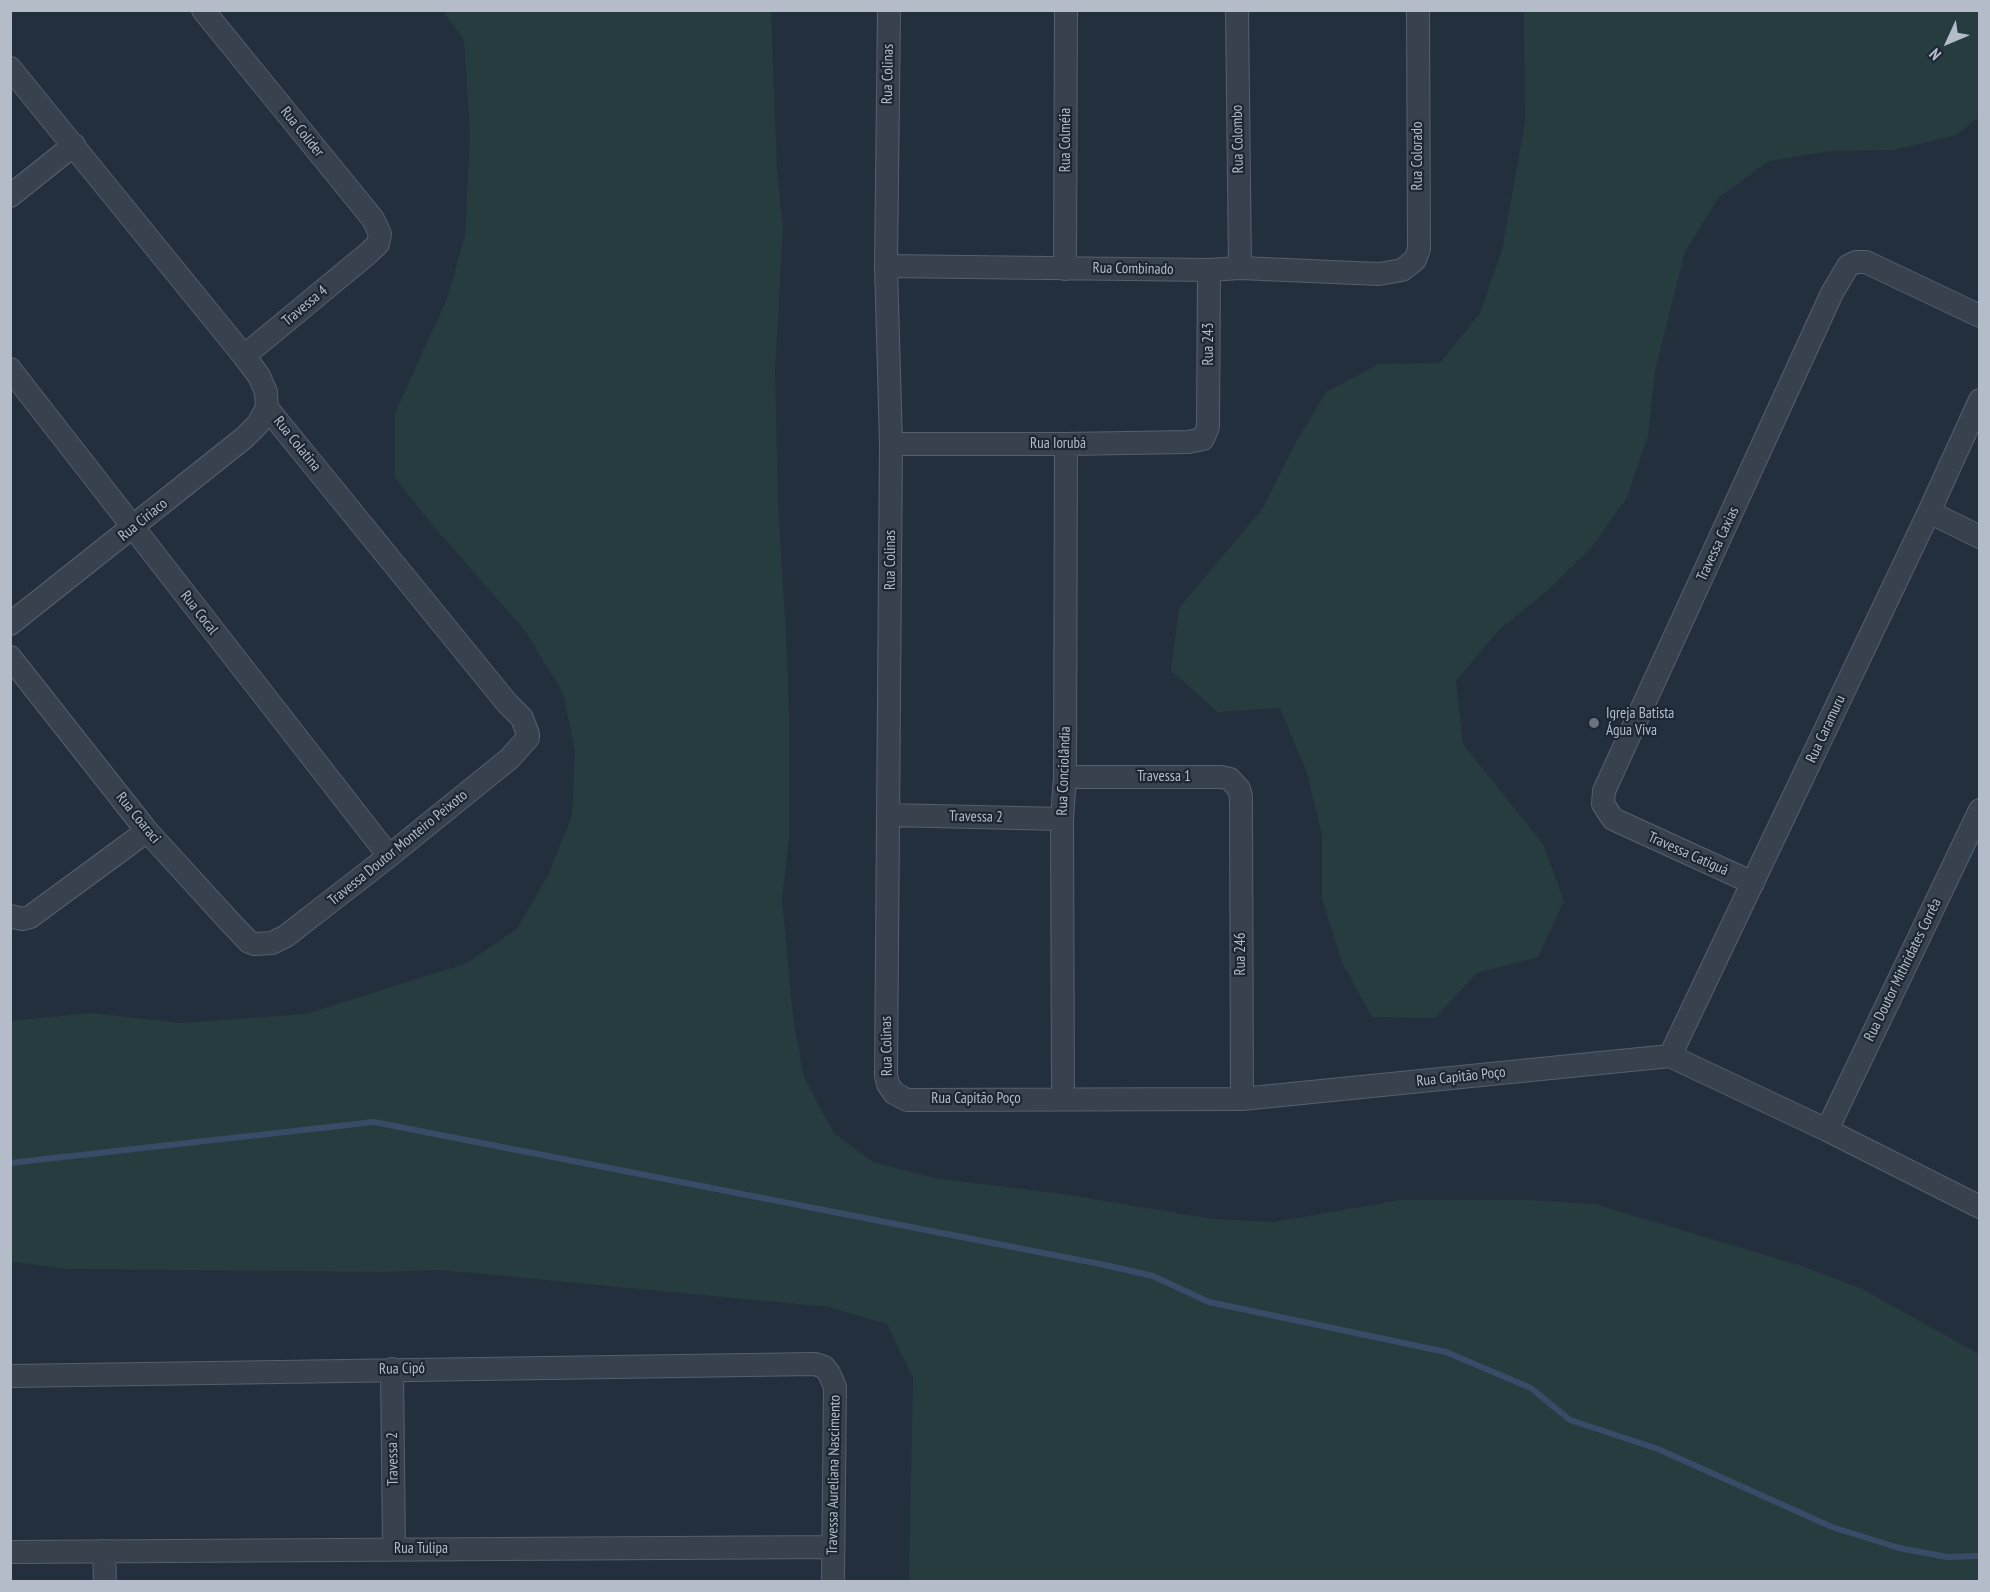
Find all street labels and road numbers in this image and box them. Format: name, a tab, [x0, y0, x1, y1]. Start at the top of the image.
street label: Rua Colinas	[878, 44, 898, 104]
street label: Rua Colider	[276, 103, 328, 161]
street label: Rua Colombo	[1228, 105, 1248, 173]
street label: Rua Colméia	[1057, 108, 1075, 172]
street label: Rua Colorado	[1409, 122, 1427, 190]
street label: Rua Combinado	[1092, 259, 1174, 279]
street label: Travessa 4	[279, 282, 331, 330]
street label: Rua 243	[1200, 322, 1218, 366]
street label: Rua Colatina	[269, 413, 325, 475]
street label: Rua Iorubá	[1030, 435, 1086, 453]
street label: Rua Ciriaco	[115, 495, 171, 545]
street label: Travessa Caxias	[1693, 504, 1743, 584]
street label: Rua Colinas	[882, 530, 900, 590]
street label: Rua Cocal	[176, 588, 222, 638]
street label: Rua Caramuru	[1803, 692, 1849, 766]
street label: Rua Conciolândia	[1053, 726, 1075, 816]
street label: Travessa 1	[1137, 768, 1191, 786]
street label: Travessa Doutor Monteiro Peixoto	[325, 786, 471, 910]
street label: Rua Coaraci	[112, 789, 164, 847]
street label: Travessa 2	[949, 808, 1003, 826]
street label: Travessa Catiguá	[1645, 828, 1731, 880]
street label: Rua Doutor Mithridates Corrêa	[1861, 896, 1945, 1044]
street label: Rua 246	[1232, 932, 1250, 976]
street label: Rua Colinas	[877, 1016, 897, 1076]
street label: Rua Capitão Poço	[1416, 1063, 1506, 1091]
street label: Rua Capitão Poço	[931, 1090, 1021, 1108]
street label: Rua Cipó	[379, 1360, 425, 1378]
street label: Travessa Aureliana Nascimento	[824, 1395, 844, 1555]
street label: Travessa 2	[384, 1432, 402, 1486]
street label: Rua Tulipa	[394, 1540, 448, 1558]

